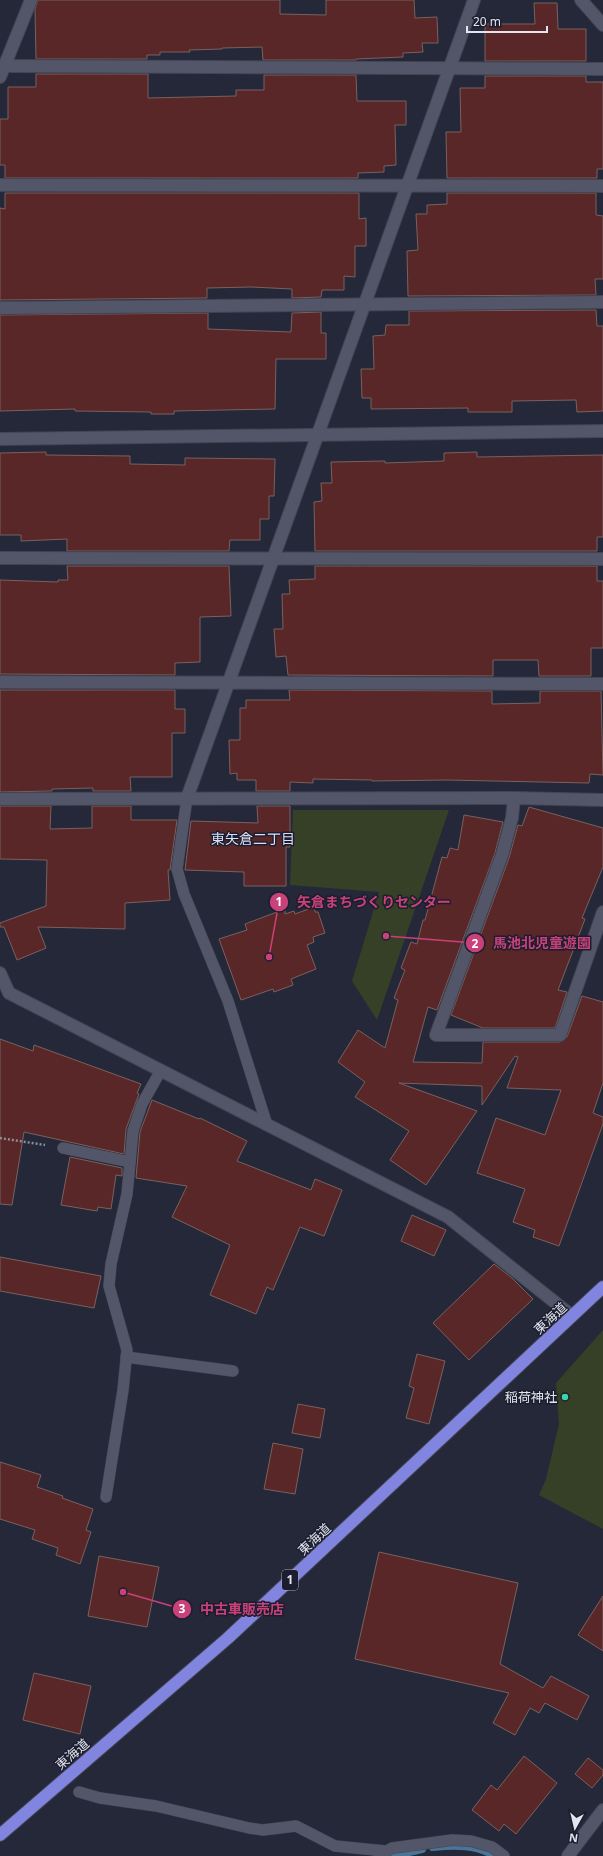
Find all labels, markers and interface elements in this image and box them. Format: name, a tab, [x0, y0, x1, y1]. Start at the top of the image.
scale bar	[467, 8, 547, 34]
text: 20 m	[473, 13, 501, 30]
district label: 東矢倉二丁目	[211, 829, 295, 848]
callout: 矢倉まちづくりセンター	[269, 889, 459, 915]
text: 矢倉まちづくりセンター	[297, 892, 451, 911]
text: 1	[276, 893, 282, 910]
callout: 馬池北児童遊園	[465, 930, 599, 956]
text: 馬池北児童遊園	[493, 933, 591, 952]
text: 2	[472, 935, 479, 952]
street label: 東海道	[530, 1298, 570, 1338]
place label: 稲荷神社	[505, 1388, 557, 1406]
marker: 稲荷神社	[560, 1392, 570, 1402]
street label: 東海道	[294, 1519, 334, 1559]
road number: 1	[282, 1570, 298, 1590]
callout: 中古車販売店	[172, 1596, 292, 1622]
text: 中古車販売店	[200, 1599, 284, 1618]
text: 3	[179, 1600, 186, 1617]
street label: 東海道	[51, 1734, 93, 1774]
north arrow	[555, 1808, 595, 1848]
text: N	[568, 1830, 579, 1846]

